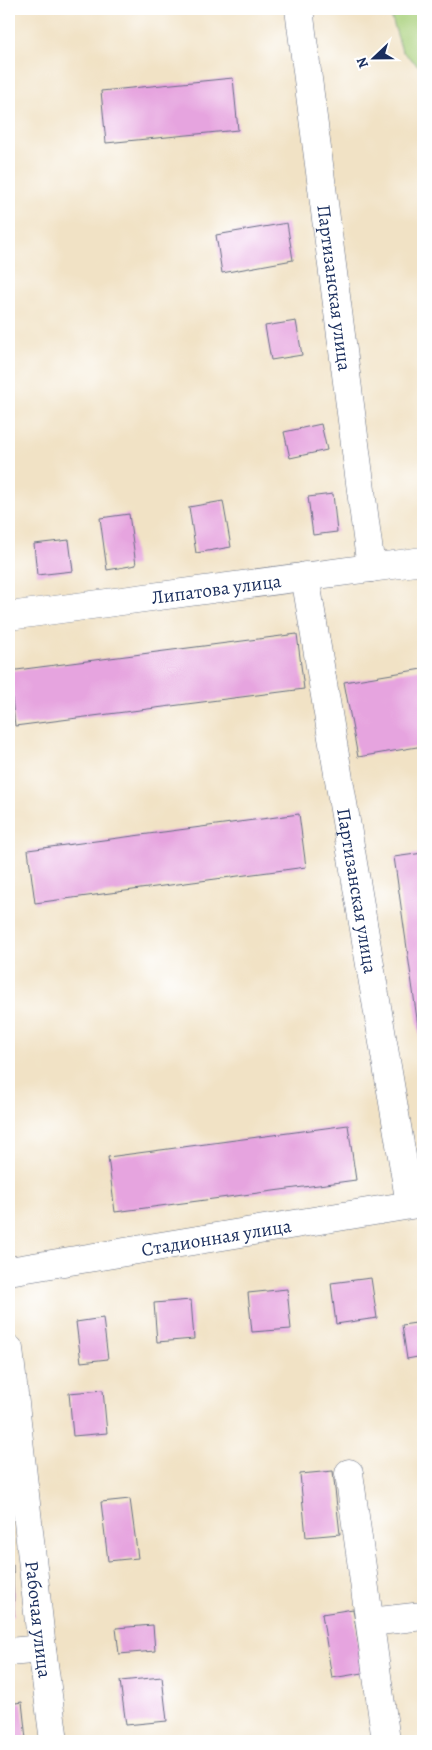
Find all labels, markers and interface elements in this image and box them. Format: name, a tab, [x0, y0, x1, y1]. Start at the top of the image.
north arrow	[350, 32, 400, 82]
text: N	[352, 54, 373, 71]
street label: Партизанская улица	[310, 203, 358, 373]
street label: Липатова улица	[150, 568, 283, 611]
street label: Партизанская улица	[330, 806, 383, 976]
street label: Стадионная улица	[139, 1213, 294, 1263]
street label: Рабочая улица	[18, 1559, 58, 1680]

